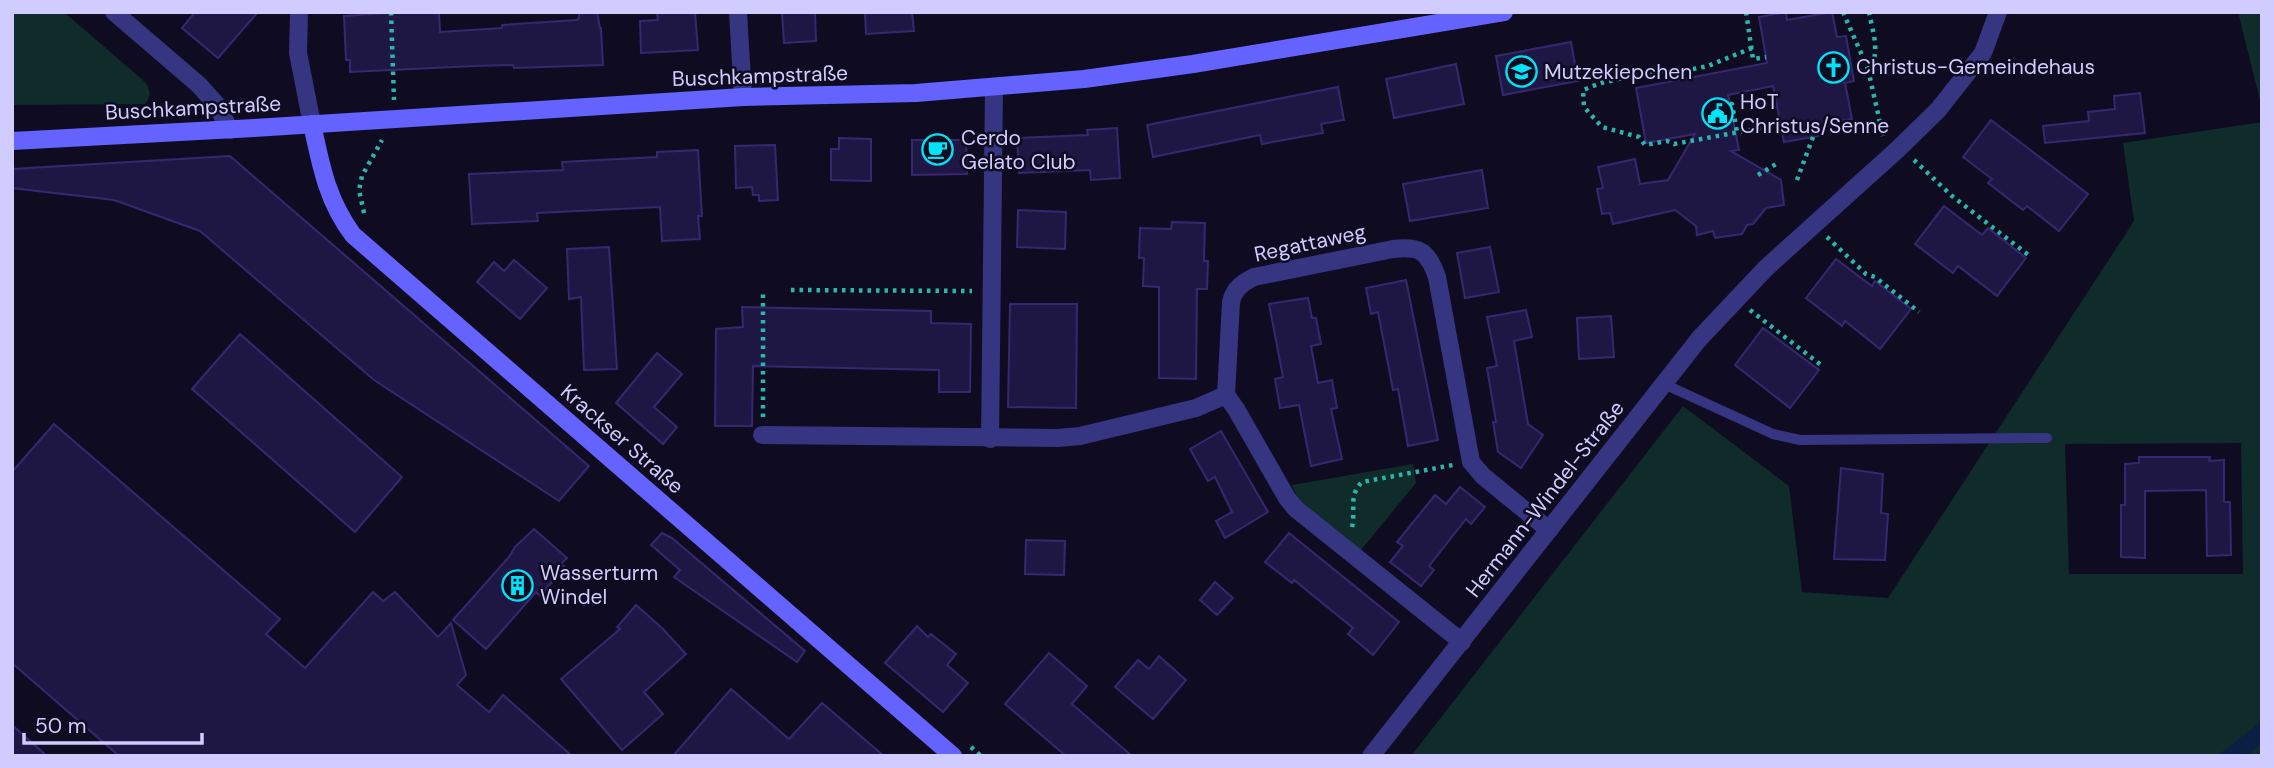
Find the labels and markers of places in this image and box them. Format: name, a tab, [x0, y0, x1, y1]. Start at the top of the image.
church icon: Christus-Gemeindehaus	[1816, 50, 1850, 84]
place label: Christus-Gemeindehaus	[1856, 53, 2095, 81]
school or university icon: Mutzekiepchen	[1504, 55, 1538, 89]
place label: Mutzekiepchen	[1544, 58, 1692, 86]
place label: HoT Christus/Senne	[1740, 88, 1889, 140]
public building icon: HoT Christus/Senne	[1700, 97, 1734, 131]
place label: Cerdo Gelato Club	[961, 124, 1076, 176]
cafe icon: Cerdo Gelato Club	[921, 133, 955, 167]
place label: Wasserturm Windel	[540, 559, 658, 611]
building icon: Wasserturm Windel	[500, 568, 534, 602]

